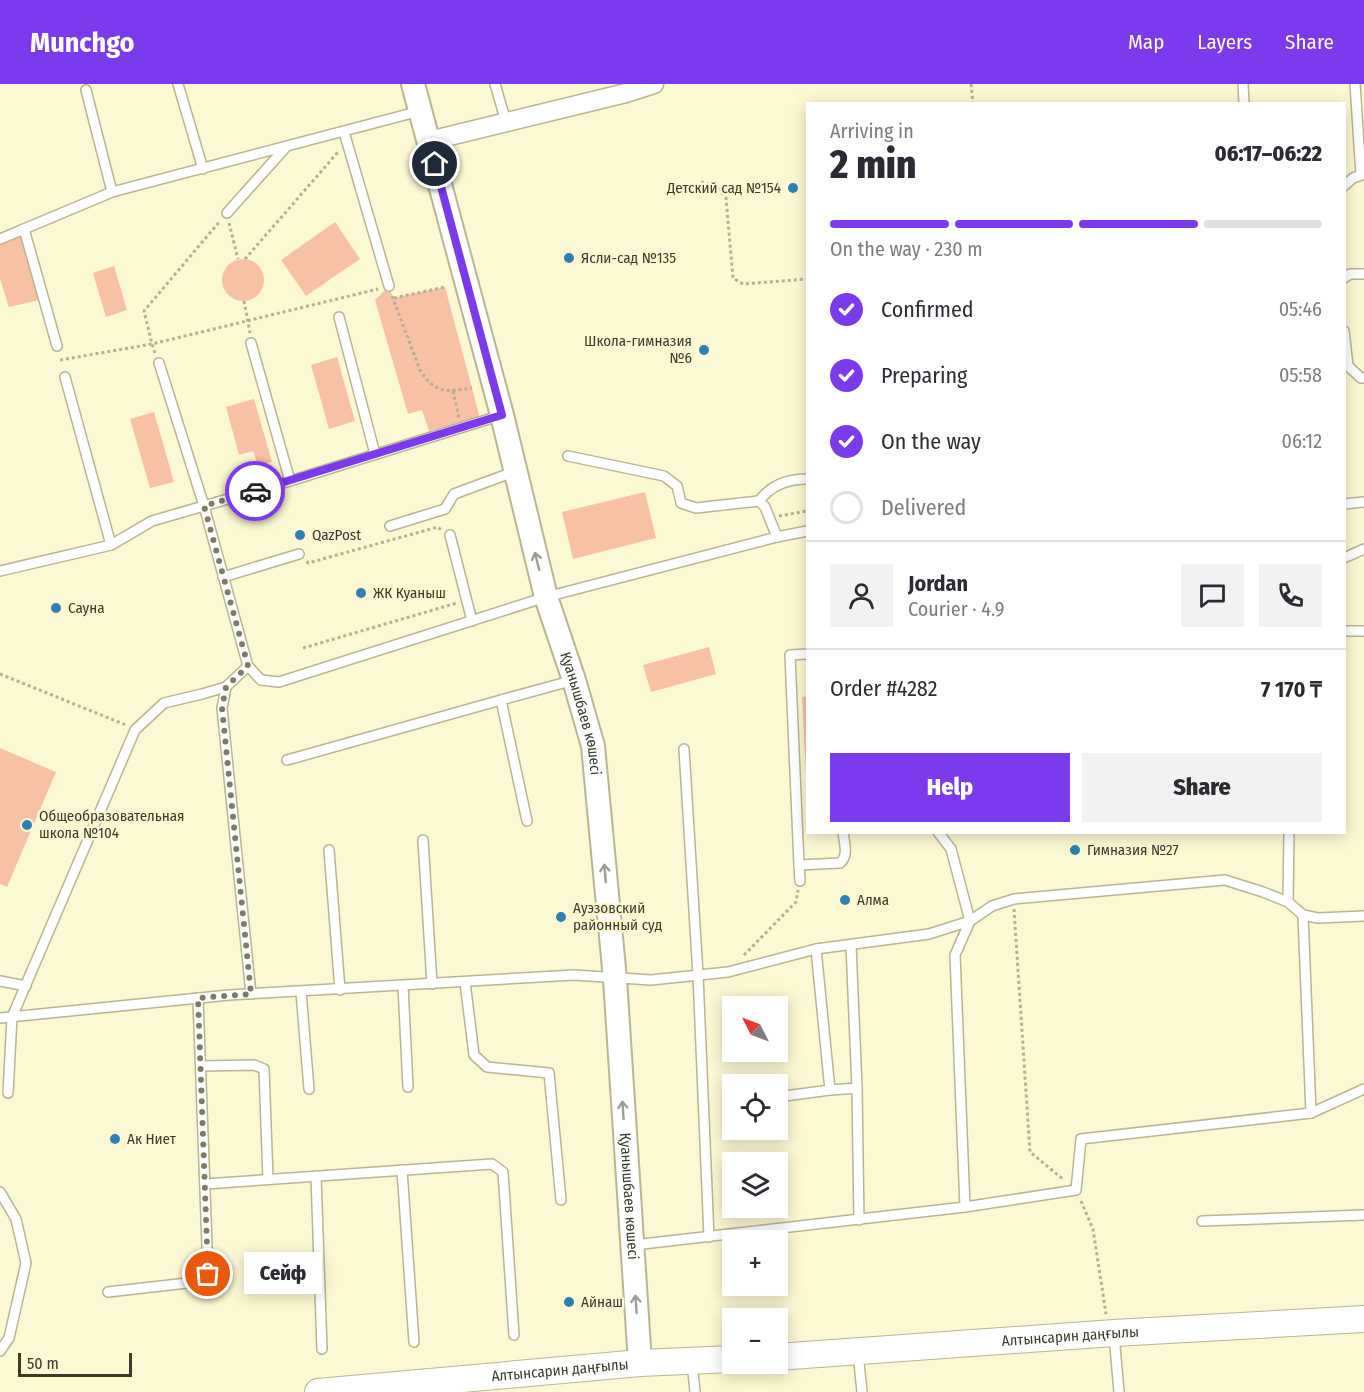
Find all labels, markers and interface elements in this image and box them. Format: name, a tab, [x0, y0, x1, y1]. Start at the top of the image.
text: Munchgo	[30, 26, 135, 59]
text: Map	[1128, 29, 1164, 55]
text: Layers	[1197, 29, 1252, 55]
text: Share	[1285, 29, 1334, 55]
text: Arriving in	[830, 119, 914, 143]
pin	[409, 138, 460, 189]
text: 06:17–06:22	[1215, 140, 1322, 167]
text: 2 min	[830, 142, 916, 188]
icon: home	[418, 147, 451, 180]
place label: Детский сад №154	[666, 179, 781, 197]
marker: Детский сад №154	[786, 181, 800, 195]
text: On the way · 230 m	[830, 237, 983, 261]
place label: Ясли-сад №135	[581, 249, 676, 267]
marker: Ясли-сад №135	[562, 251, 576, 265]
icon: check	[830, 293, 863, 326]
text: Confirmed	[881, 296, 974, 323]
text: 05:46	[1279, 297, 1322, 321]
place label: Школа-гимназия №6	[584, 332, 692, 367]
marker: Школа-гимназия №6	[697, 343, 711, 357]
icon: check	[830, 359, 863, 392]
text: Preparing	[881, 362, 967, 389]
text: 05:58	[1279, 363, 1322, 387]
icon: check	[830, 425, 863, 458]
text: On the way	[881, 428, 981, 455]
text: 06:12	[1282, 429, 1322, 453]
courier	[225, 461, 285, 521]
icon: car	[239, 475, 272, 508]
text: Delivered	[881, 494, 966, 521]
place label: QazPost	[312, 526, 361, 544]
marker: QazPost	[293, 528, 307, 542]
one-way arrow	[531, 552, 543, 571]
button: person	[830, 564, 893, 627]
button: chat	[1181, 564, 1244, 627]
button: phone	[1259, 564, 1322, 627]
text: Jordan	[908, 570, 968, 597]
place label: ЖК Куаныш	[373, 584, 446, 602]
marker: ЖК Куаныш	[354, 586, 368, 600]
text: Courier · 4.9	[908, 597, 1004, 621]
place label: Сауна	[68, 599, 105, 617]
marker: Сауна	[49, 601, 63, 615]
street label: Қуанышбаев көшесі	[556, 649, 605, 776]
text: Order #4282	[830, 675, 937, 702]
text: 7 170 ₸	[1261, 676, 1322, 703]
button: Help	[830, 753, 1070, 822]
button: Share	[1082, 753, 1322, 822]
place label: Общеобразовательная школа №104	[39, 807, 185, 842]
marker: Общеобразовательная школа №104	[20, 818, 34, 832]
place label: Гимназия №27	[1087, 841, 1179, 859]
marker: Гимназия №27	[1068, 843, 1082, 857]
one-way arrow	[599, 864, 610, 884]
place label: Алма	[857, 891, 889, 909]
marker: Алма	[838, 893, 852, 907]
place label: Ауэзовский районный суд	[573, 899, 662, 934]
marker: Ауэзовский районный суд	[554, 910, 568, 924]
north arrow	[722, 996, 788, 1062]
map controls	[722, 996, 788, 1374]
button: locate	[722, 1074, 788, 1140]
one-way arrow	[618, 1100, 629, 1120]
place label: Ак Ниет	[127, 1130, 177, 1148]
marker: Ак Ниет	[108, 1132, 122, 1146]
street label: Қуанышбаев көшесі	[616, 1132, 642, 1260]
button: layers	[722, 1152, 788, 1218]
button: +	[722, 1230, 788, 1296]
pin	[182, 1248, 233, 1299]
callout: Сейф	[244, 1253, 322, 1295]
icon: bag	[191, 1257, 224, 1290]
text: Сейф	[260, 1261, 306, 1285]
place label: Айнаш	[581, 1293, 623, 1311]
marker: Айнаш	[562, 1295, 576, 1309]
one-way arrow	[630, 1295, 641, 1315]
button: −	[722, 1308, 788, 1374]
street label: Алтынсарин даңғылы	[1001, 1323, 1139, 1350]
scale bar	[18, 1350, 132, 1378]
text: 50 m	[27, 1354, 59, 1373]
street label: Алтынсарин даңғылы	[491, 1355, 629, 1385]

